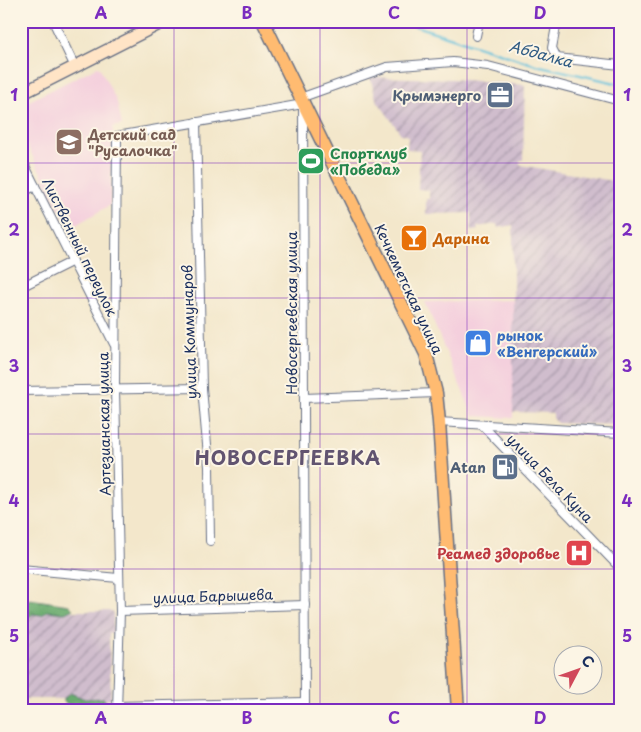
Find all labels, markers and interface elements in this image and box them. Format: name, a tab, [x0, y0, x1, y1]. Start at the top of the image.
text: A	[95, 0, 108, 24]
text: B	[242, 0, 253, 24]
text: C	[388, 0, 400, 24]
text: D	[534, 0, 546, 24]
water label: Абдалка	[507, 34, 576, 73]
office icon: Крымэнерго	[485, 80, 515, 110]
text: 1	[10, 82, 18, 106]
text: 1	[623, 82, 631, 106]
place label: Крымэнерго	[392, 85, 481, 106]
place label: Детский сад "Русалочка"	[87, 124, 177, 161]
school or university icon: Детский сад "Русалочка"	[54, 127, 84, 157]
place label: Спортклуб «Победа»	[330, 143, 407, 180]
sports icon: Спортклуб «Победа»	[296, 146, 326, 176]
street label: Лиственный переулок	[37, 174, 123, 320]
text: 2	[8, 217, 20, 241]
text: 2	[621, 217, 633, 241]
street label: Кечкеметская улица	[370, 220, 449, 358]
bar icon: Дарина	[399, 223, 429, 253]
place label: Дарина	[432, 228, 490, 249]
street label: Новосергеевская улица	[281, 231, 302, 395]
street label: улица Коммунаров	[176, 264, 202, 400]
place label: рынок «Венгерский»	[497, 325, 598, 362]
shop icon: рынок «Венгерский»	[463, 328, 493, 358]
street label: Артезианская улица	[92, 352, 116, 496]
text: 3	[9, 353, 19, 377]
text: 3	[622, 353, 632, 377]
street label: улица Бела Куна	[502, 429, 598, 527]
district label: НОВОСЕРГЕЕВКА	[195, 443, 381, 471]
fuel station icon: Аtan	[490, 452, 520, 482]
place label: Аtan	[450, 457, 486, 478]
text: 4	[9, 488, 20, 512]
text: 4	[622, 488, 633, 512]
hospital icon: Реамед здоровье	[564, 538, 594, 568]
place label: Реамед здоровье	[437, 543, 560, 564]
street label: улица Барышева	[153, 583, 274, 609]
text: 5	[9, 623, 19, 647]
text: 5	[622, 623, 632, 647]
north arrow	[554, 644, 604, 694]
text: С	[577, 650, 600, 672]
text: A	[95, 705, 108, 729]
text: B	[242, 705, 253, 729]
text: C	[388, 705, 400, 729]
text: D	[534, 705, 546, 729]

